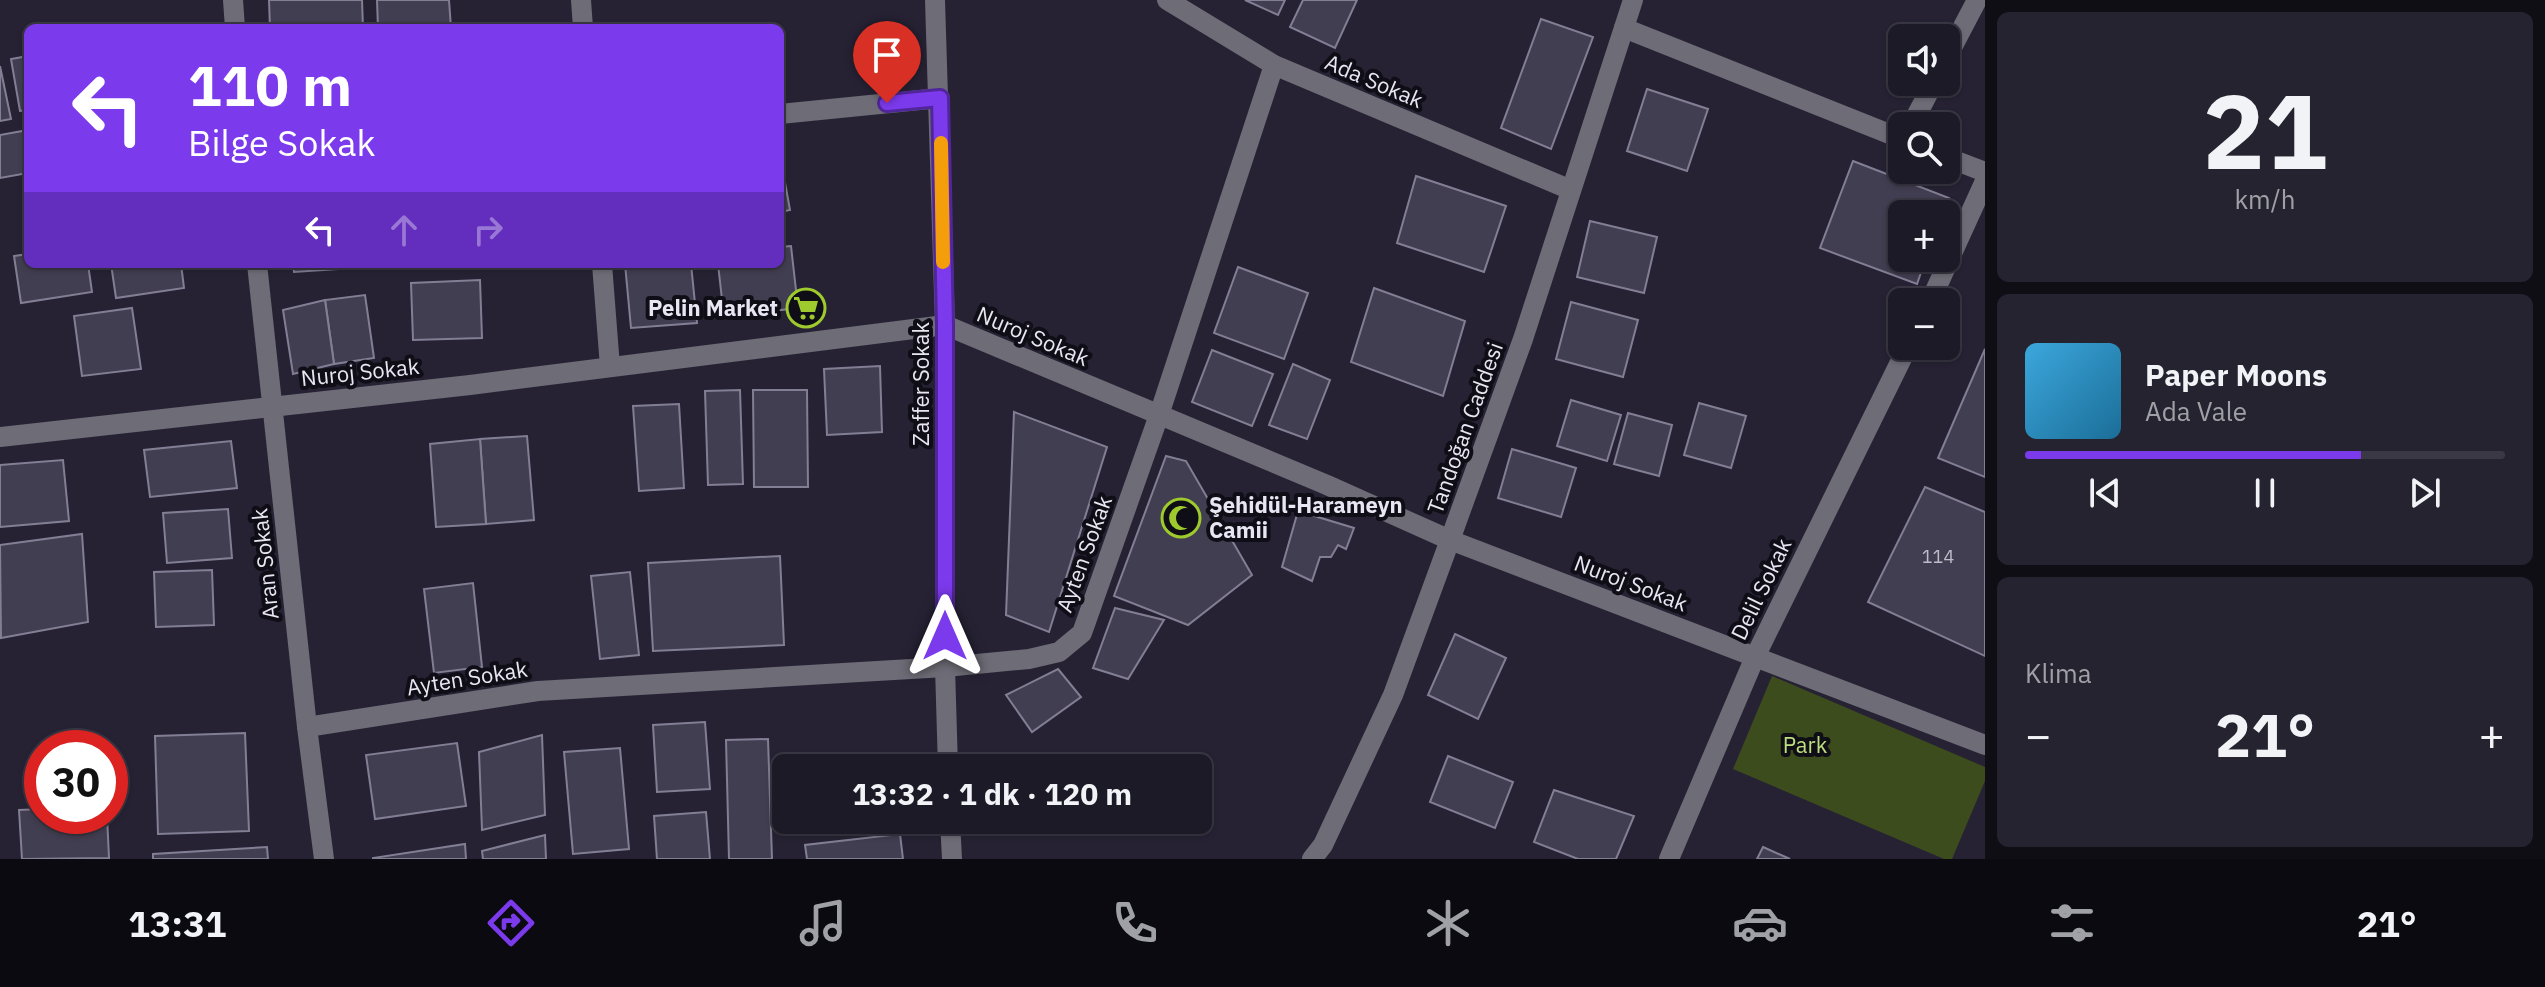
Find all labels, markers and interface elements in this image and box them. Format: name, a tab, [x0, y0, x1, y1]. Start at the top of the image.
pin	[853, 21, 921, 103]
map controls	[1888, 24, 1960, 360]
button: sound	[1888, 24, 1960, 96]
icon: arrive	[865, 33, 909, 77]
street label: Ada Sokak	[1321, 47, 1428, 114]
text: 110 m	[188, 49, 352, 121]
icon: left	[56, 56, 160, 160]
text: 21	[2203, 62, 2327, 198]
button: search	[1888, 112, 1960, 184]
text: Bilge Sokak	[188, 119, 375, 166]
text: km/h	[2234, 182, 2296, 216]
button: +	[1888, 200, 1960, 272]
icon: left	[298, 208, 342, 252]
icon: ahead	[382, 208, 426, 252]
icon: right	[466, 208, 510, 252]
supermarket icon: Pelin Market	[785, 287, 827, 329]
button: −	[1888, 288, 1960, 360]
place label: Pelin Market	[648, 293, 778, 322]
street label: Nuroj Sokak	[973, 299, 1094, 372]
street label: Zaffer Sokak	[906, 322, 935, 446]
street label: Tandoğan Caddesi	[1420, 338, 1509, 518]
street label: Nuroj Sokak	[299, 351, 421, 392]
text: Paper Moons	[2145, 355, 2327, 394]
text: Ada Vale	[2145, 394, 2247, 428]
icon: previous	[2083, 471, 2127, 515]
icon: pause	[2243, 471, 2287, 515]
icon: next	[2403, 471, 2447, 515]
place label: Şehidül-Harameyn Camii	[1209, 490, 1403, 544]
street label: Ayten Sokak	[1049, 491, 1118, 616]
mosque icon: Şehidül-Harameyn Camii	[1160, 497, 1202, 539]
street label: Aran Sokak	[244, 507, 285, 621]
street label: Delil Sokak	[1724, 533, 1798, 644]
house number: 114	[1922, 545, 1954, 568]
street label: Nuroj Sokak	[1570, 548, 1692, 618]
position arrow	[903, 594, 987, 678]
street label: Ayten Sokak	[404, 654, 530, 701]
text: Klima	[2025, 656, 2092, 690]
text: 21°	[2215, 695, 2315, 774]
text: −	[2025, 706, 2051, 763]
text: +	[2479, 706, 2505, 763]
speed limit sign: 30	[24, 730, 128, 834]
park label: Park	[1783, 730, 1828, 759]
text: 13:32 · 1 dk · 120 m	[852, 774, 1132, 813]
icon: directions	[483, 895, 539, 951]
icon: music	[795, 895, 851, 951]
icon: phone	[1107, 895, 1163, 951]
icon: climate	[1420, 895, 1476, 951]
icon: car	[1732, 895, 1788, 951]
icon: filters	[2044, 895, 2100, 951]
text: 13:31	[128, 900, 226, 947]
text: 21°	[2357, 900, 2417, 947]

